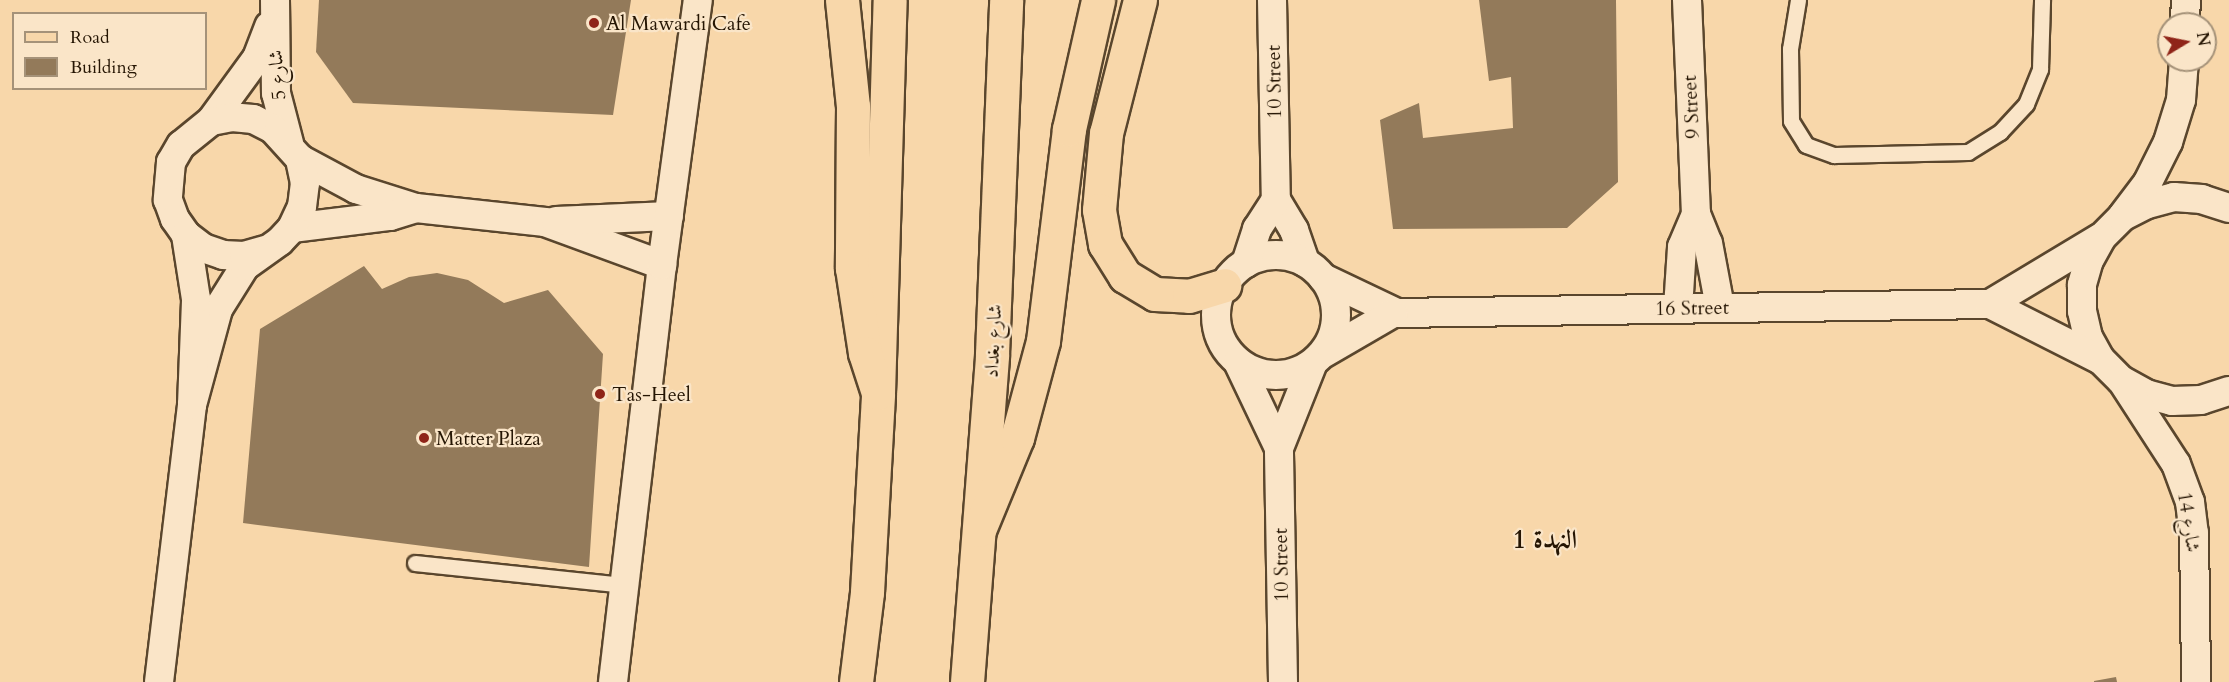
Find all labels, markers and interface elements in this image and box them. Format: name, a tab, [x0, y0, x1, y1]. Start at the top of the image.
place label: Al Mawardi Cafe	[606, 11, 751, 35]
legend	[12, 12, 207, 90]
north arrow	[2157, 12, 2217, 72]
marker: Al Mawardi Cafe	[587, 16, 601, 30]
text: Road	[70, 25, 110, 50]
text: N	[2191, 30, 2215, 48]
street label: 10 Street	[1261, 45, 1287, 119]
street label: شارع 5	[263, 49, 291, 101]
text: Building	[70, 55, 137, 80]
street label: 9 Street	[1677, 75, 1705, 139]
street label: 16 Street	[1655, 295, 1729, 321]
street label: شارع بغداد	[979, 303, 1007, 379]
place label: Tas-Heel	[612, 382, 691, 406]
marker: Tas-Heel	[593, 387, 607, 401]
place label: Matter Plaza	[436, 426, 541, 450]
marker: Matter Plaza	[417, 431, 431, 445]
street label: شارع 14	[2172, 490, 2206, 554]
district label: النهدة 1	[1513, 524, 1577, 556]
street label: 10 Street	[1268, 528, 1294, 602]

